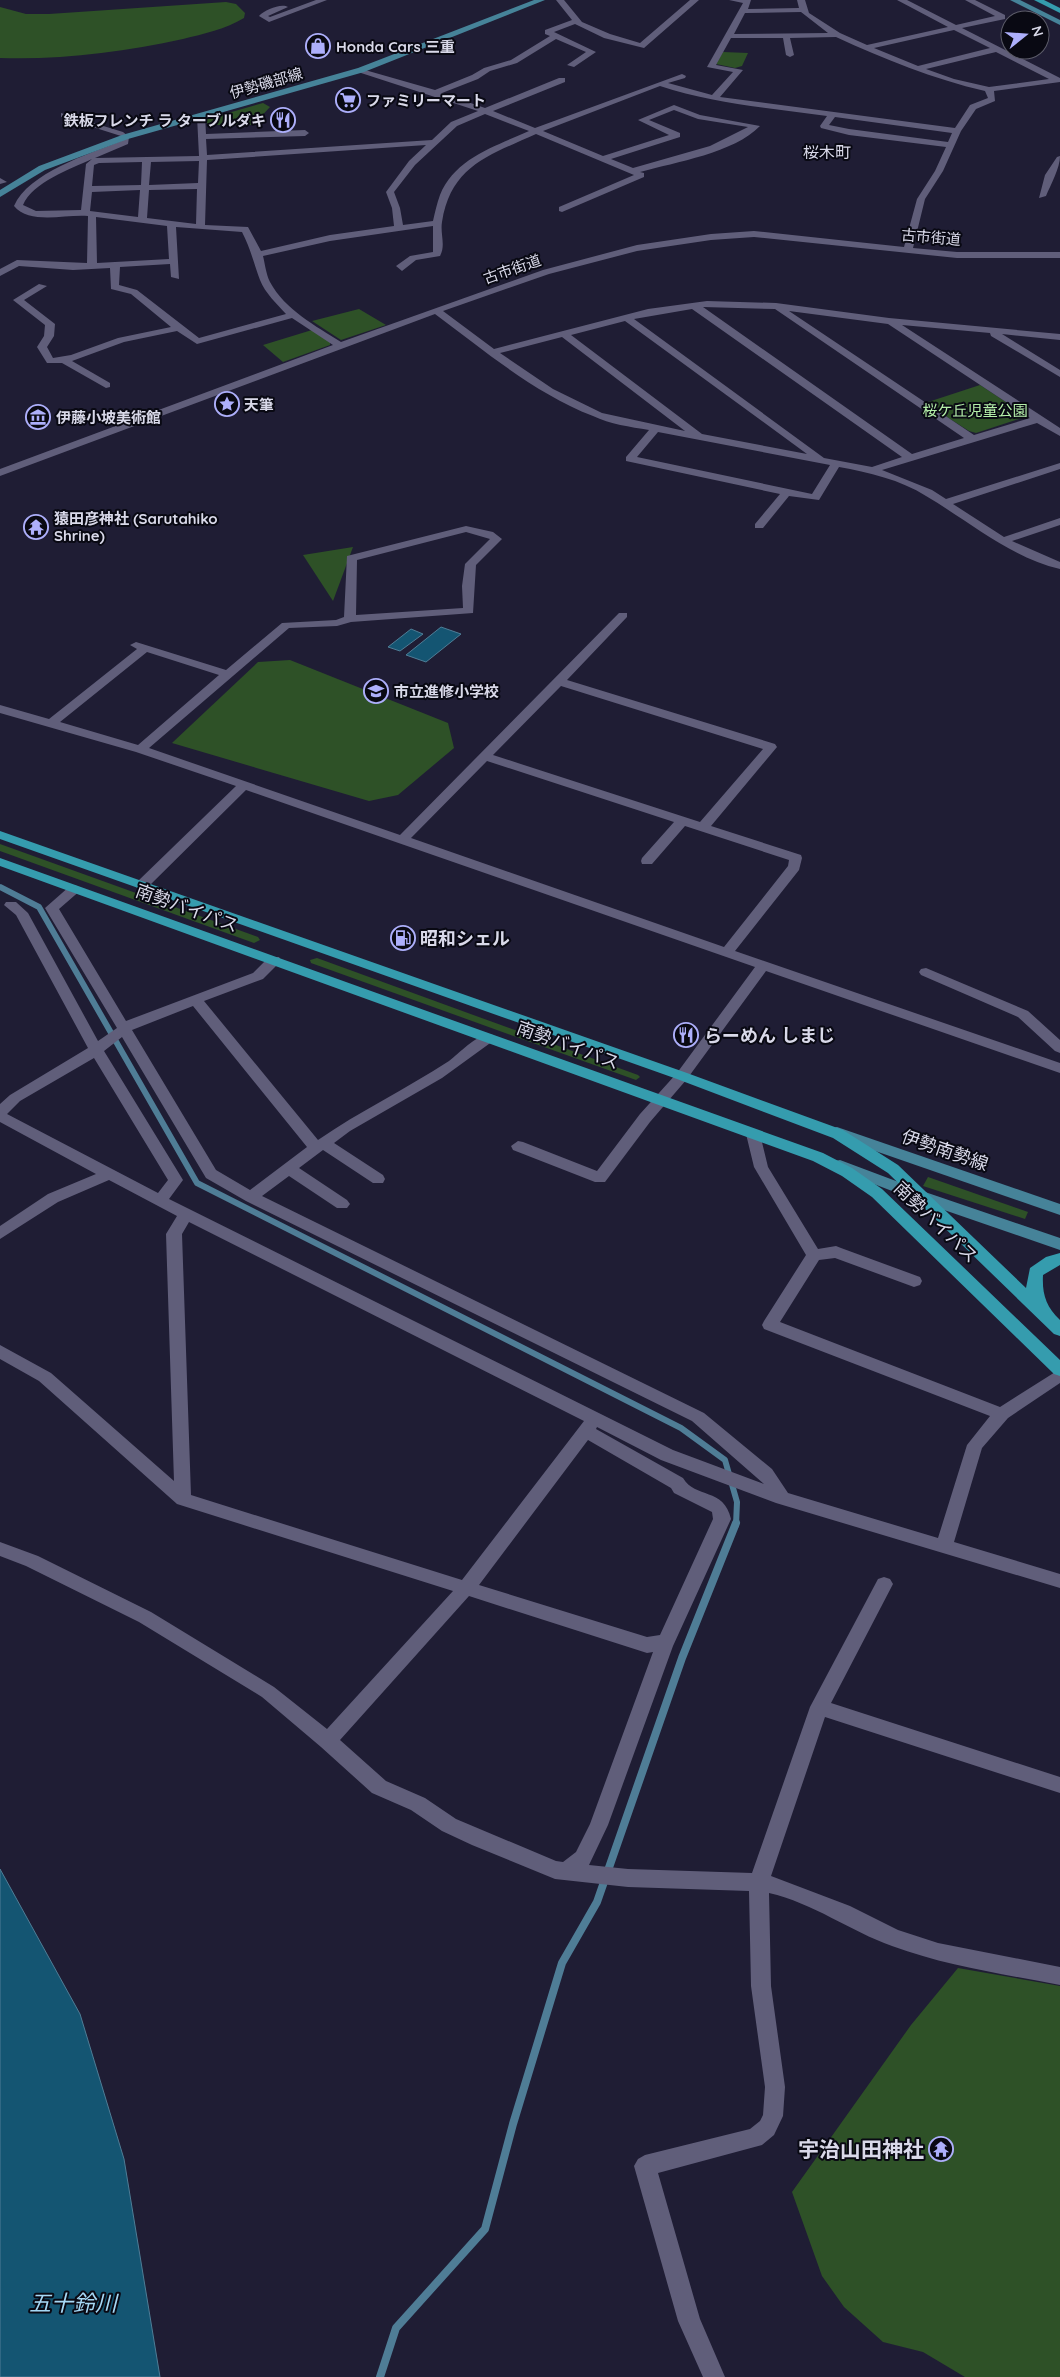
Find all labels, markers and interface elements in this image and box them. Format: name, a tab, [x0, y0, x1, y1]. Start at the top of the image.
north arrow	[1000, 10, 1050, 60]
text: N	[1027, 24, 1048, 39]
shop icon: Honda Cars 三重	[305, 33, 331, 59]
place label: Honda Cars 三重	[336, 37, 455, 56]
street label: 伊勢磯部線	[227, 64, 305, 102]
supermarket icon: ファミリーマート	[335, 87, 361, 113]
place label: ファミリーマート	[366, 91, 486, 110]
restaurant icon: 鉄板フレンチ ラ ターブルダキ	[270, 107, 296, 133]
place label: 鉄板フレンチ ラ ターブルダキ	[63, 111, 266, 130]
district label: 桜木町	[803, 142, 851, 162]
street label: 古市街道	[900, 225, 962, 249]
street label: 古市街道	[481, 250, 543, 288]
place icon: 天筆	[214, 391, 240, 417]
place label: 天筆	[244, 395, 274, 414]
park label: 桜ケ丘児童公園	[922, 401, 1028, 420]
museum icon: 伊藤小坡美術館	[25, 404, 51, 430]
place label: 伊藤小坡美術館	[56, 408, 161, 427]
place label: 猿田彦神社 (Sarutahiko Shrine)	[54, 509, 218, 545]
temple icon: 猿田彦神社 (Sarutahiko Shrine)	[23, 514, 49, 540]
school or university icon: 市立進修小学校	[363, 678, 389, 704]
place label: 市立進修小学校	[394, 682, 499, 701]
street label: 南勢バイパス	[132, 879, 242, 937]
fuel station icon: 昭和シェル	[390, 925, 416, 951]
place label: 昭和シェル	[420, 927, 510, 950]
street label: 南勢バイパス	[513, 1016, 623, 1074]
restaurant icon: らーめん しまじ	[673, 1022, 699, 1048]
place label: らーめん しまじ	[704, 1024, 835, 1047]
street label: 伊勢南勢線	[899, 1124, 991, 1176]
street label: 南勢バイパス	[889, 1176, 983, 1268]
place label: 宇治山田神社	[798, 2136, 924, 2162]
temple icon: 宇治山田神社	[928, 2136, 954, 2162]
water label: 五十鈴川	[29, 2289, 119, 2317]

